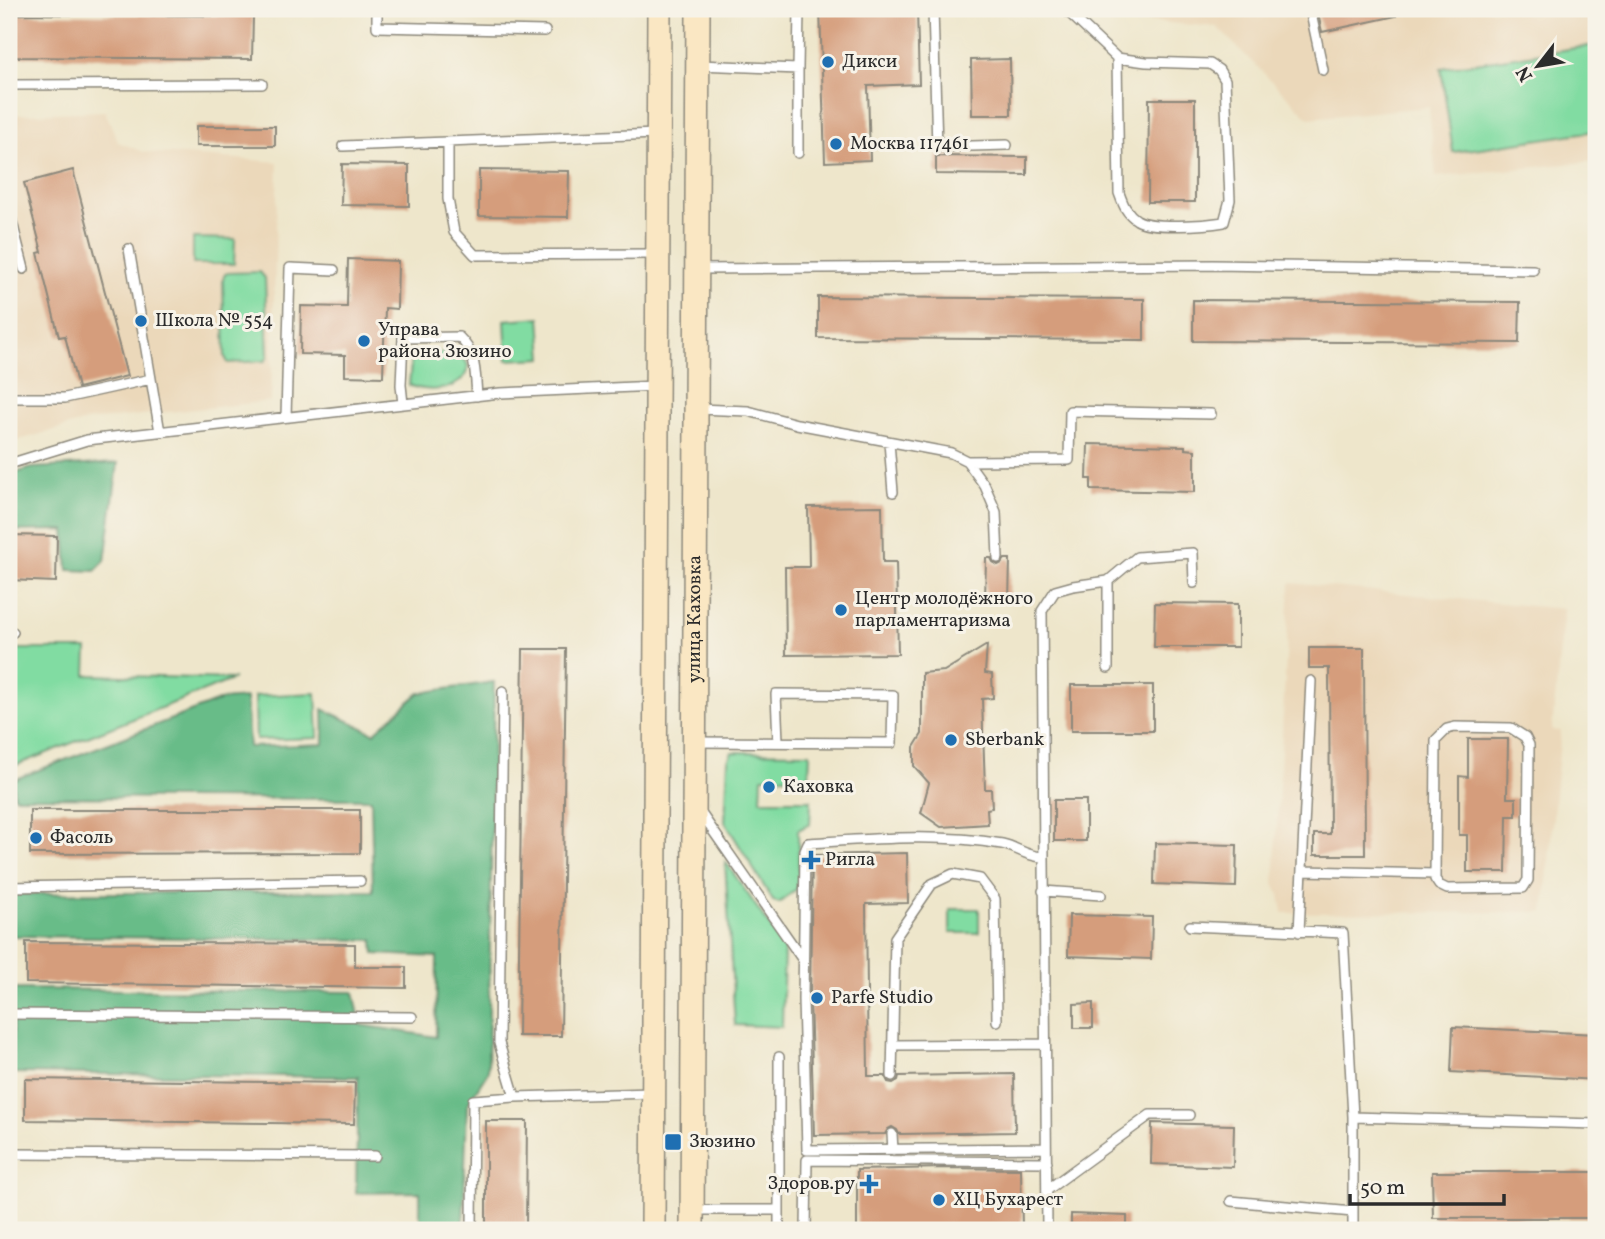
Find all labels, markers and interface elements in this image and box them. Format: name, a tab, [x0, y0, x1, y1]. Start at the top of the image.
north arrow	[1504, 32, 1574, 102]
place label: Дикси	[842, 49, 897, 75]
marker: Дикси	[820, 54, 836, 70]
text: N	[1510, 61, 1540, 86]
place label: Москва 117461	[850, 131, 969, 157]
marker: Москва 117461	[828, 136, 844, 152]
place label: Школа № 554	[155, 308, 273, 334]
marker: Школа № 554	[133, 313, 149, 329]
place label: Управа района Зюзино	[378, 317, 512, 365]
marker: Управа района Зюзино	[356, 333, 372, 349]
street label: улица Каховка	[682, 555, 708, 683]
place label: Центр молодёжного парламентаризма	[855, 586, 1033, 634]
marker: Центр молодёжного парламентаризма	[833, 602, 849, 618]
place label: Sberbank	[965, 727, 1044, 753]
marker: Sberbank	[943, 732, 959, 748]
place label: Каховка	[783, 774, 854, 800]
marker: Каховка	[761, 779, 777, 795]
place label: Фасоль	[50, 825, 113, 851]
marker: Фасоль	[28, 830, 44, 846]
place label: Ригла	[825, 847, 875, 873]
marker: Ригла	[803, 852, 819, 868]
place label: Parfe Studio	[831, 985, 933, 1011]
marker: Parfe Studio	[809, 990, 825, 1006]
place label: Зюзино	[689, 1129, 756, 1155]
marker: Зюзино	[663, 1132, 683, 1152]
scale bar	[1350, 1162, 1504, 1206]
place label: Здоров.ру	[767, 1171, 855, 1197]
text: 50 m	[1360, 1174, 1405, 1203]
marker: Здоров.ру	[861, 1176, 877, 1192]
place label: ХЦ Бухарест	[953, 1187, 1064, 1213]
marker: ХЦ Бухарест	[931, 1192, 947, 1208]

